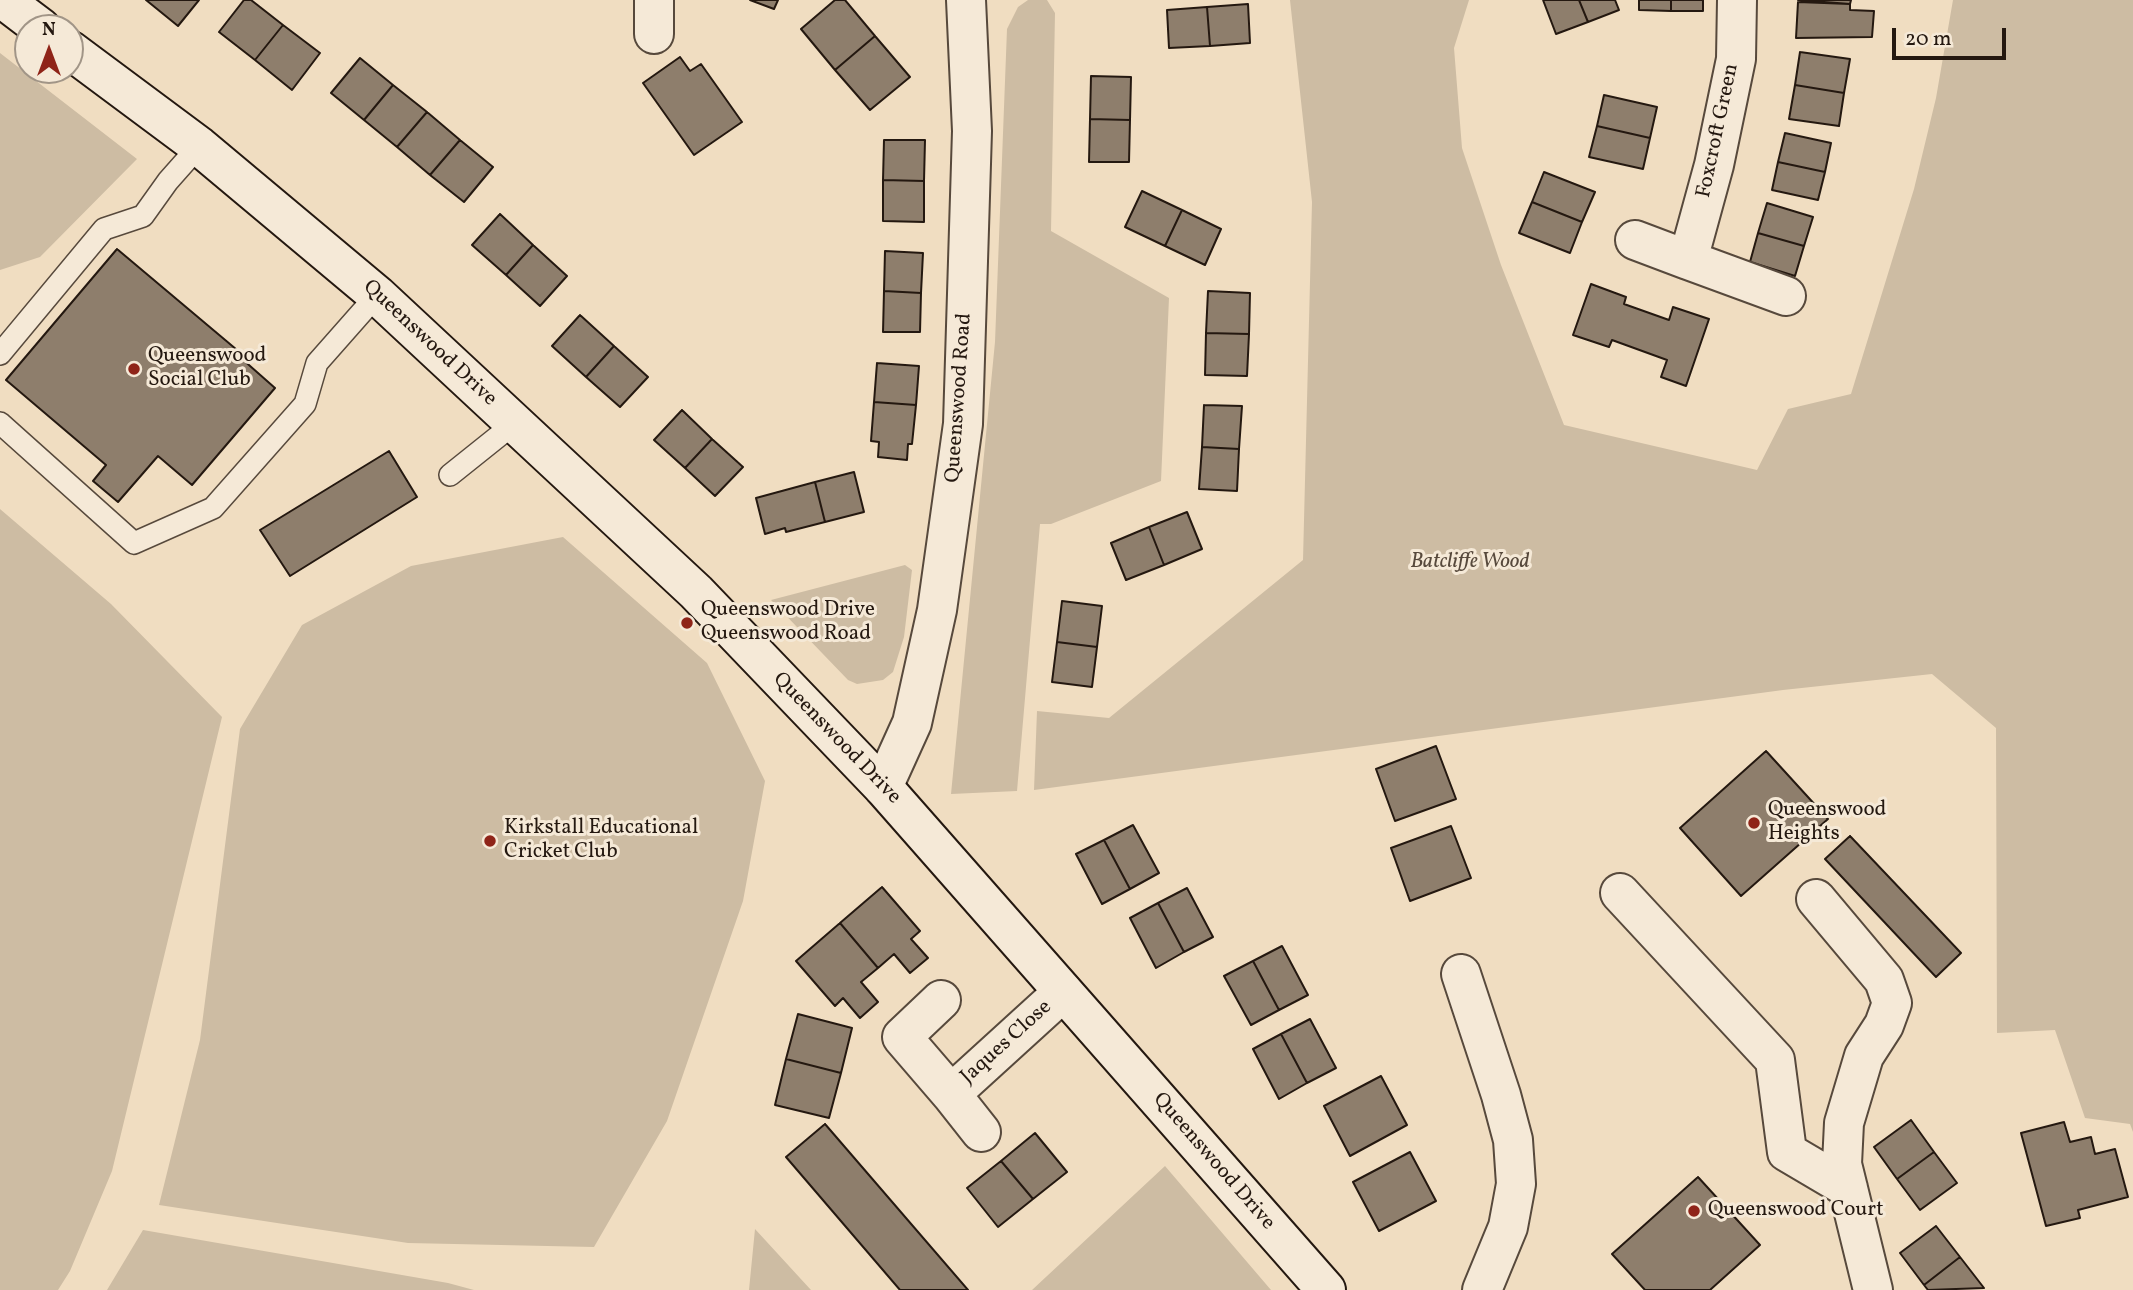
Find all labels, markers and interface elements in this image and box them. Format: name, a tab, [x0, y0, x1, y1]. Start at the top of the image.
north arrow	[14, 14, 84, 84]
scale bar	[1895, 14, 2009, 58]
text: N	[42, 17, 56, 43]
text: 20 m	[1905, 25, 1951, 54]
street label: Foxcroft Green	[1692, 62, 1746, 200]
street label: Queenswood Drive	[357, 275, 501, 413]
street label: Queenswood Road	[941, 312, 979, 484]
place label: Queenswood Social Club	[148, 344, 266, 394]
marker: Queenswood Social Club	[126, 361, 142, 377]
park label: Batcliffe Wood	[1410, 550, 1530, 576]
place label: Queenswood Drive Queenswood Road	[701, 598, 875, 648]
marker: Queenswood Drive Queenswood Road	[679, 615, 695, 631]
street label: Queenswood Drive	[767, 668, 905, 810]
place label: Queenswood Heights	[1768, 798, 1886, 848]
marker: Queenswood Heights	[1746, 815, 1762, 831]
place label: Kirkstall Educational Cricket Club	[504, 816, 698, 866]
marker: Kirkstall Educational Cricket Club	[482, 833, 498, 849]
street label: Jaques Close	[956, 996, 1058, 1090]
street label: Queenswood Drive	[1146, 1088, 1280, 1236]
place label: Queenswood Court	[1708, 1198, 1884, 1224]
marker: Queenswood Court	[1686, 1203, 1702, 1219]

